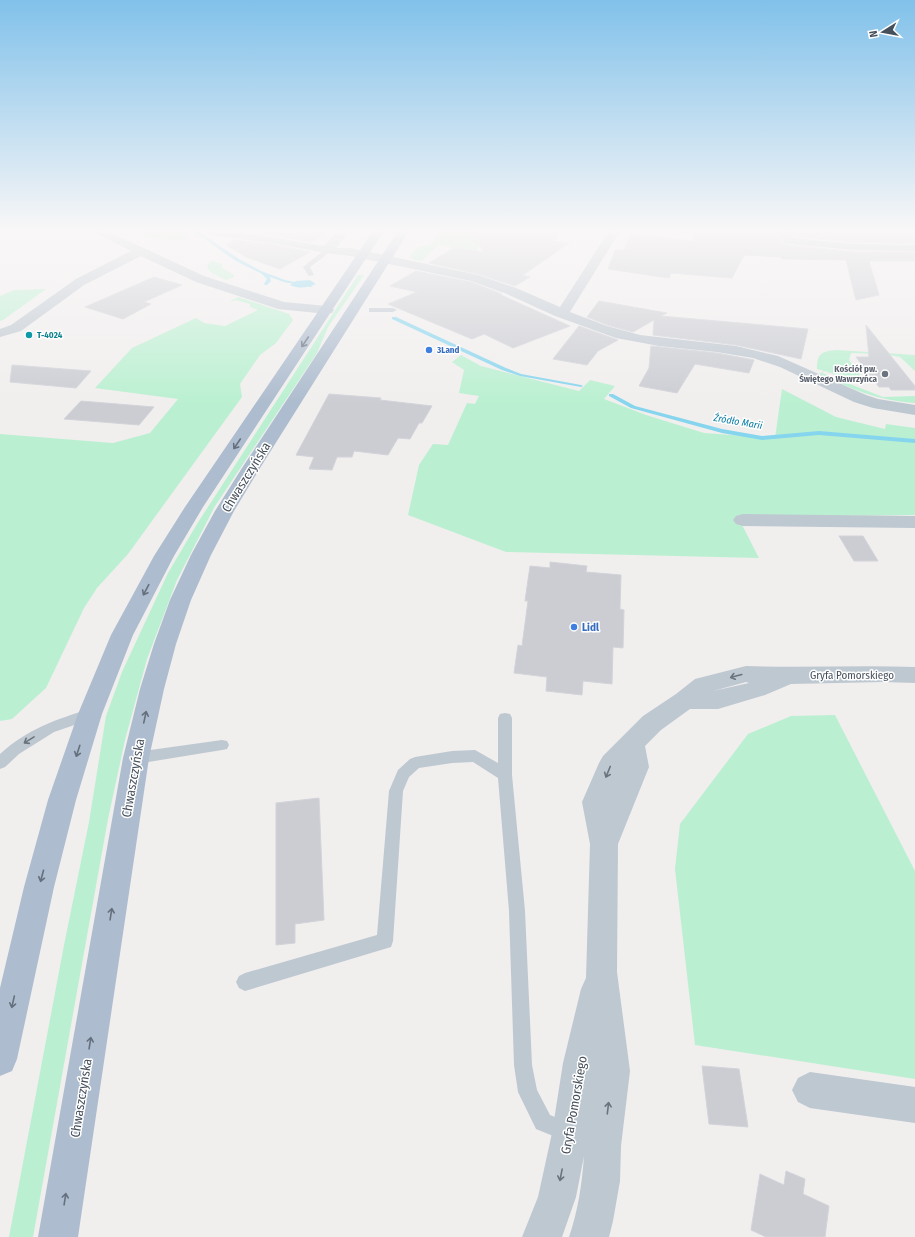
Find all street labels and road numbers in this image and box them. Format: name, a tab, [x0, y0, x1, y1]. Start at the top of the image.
street label: Chwaszczyńska	[219, 439, 273, 515]
street label: Gryfa Pomorskiego	[810, 669, 894, 682]
street label: Chwaszczyńska	[119, 737, 147, 819]
street label: Gryfa Pomorskiego	[558, 1055, 590, 1155]
street label: Chwaszczyńska	[67, 1057, 95, 1139]

